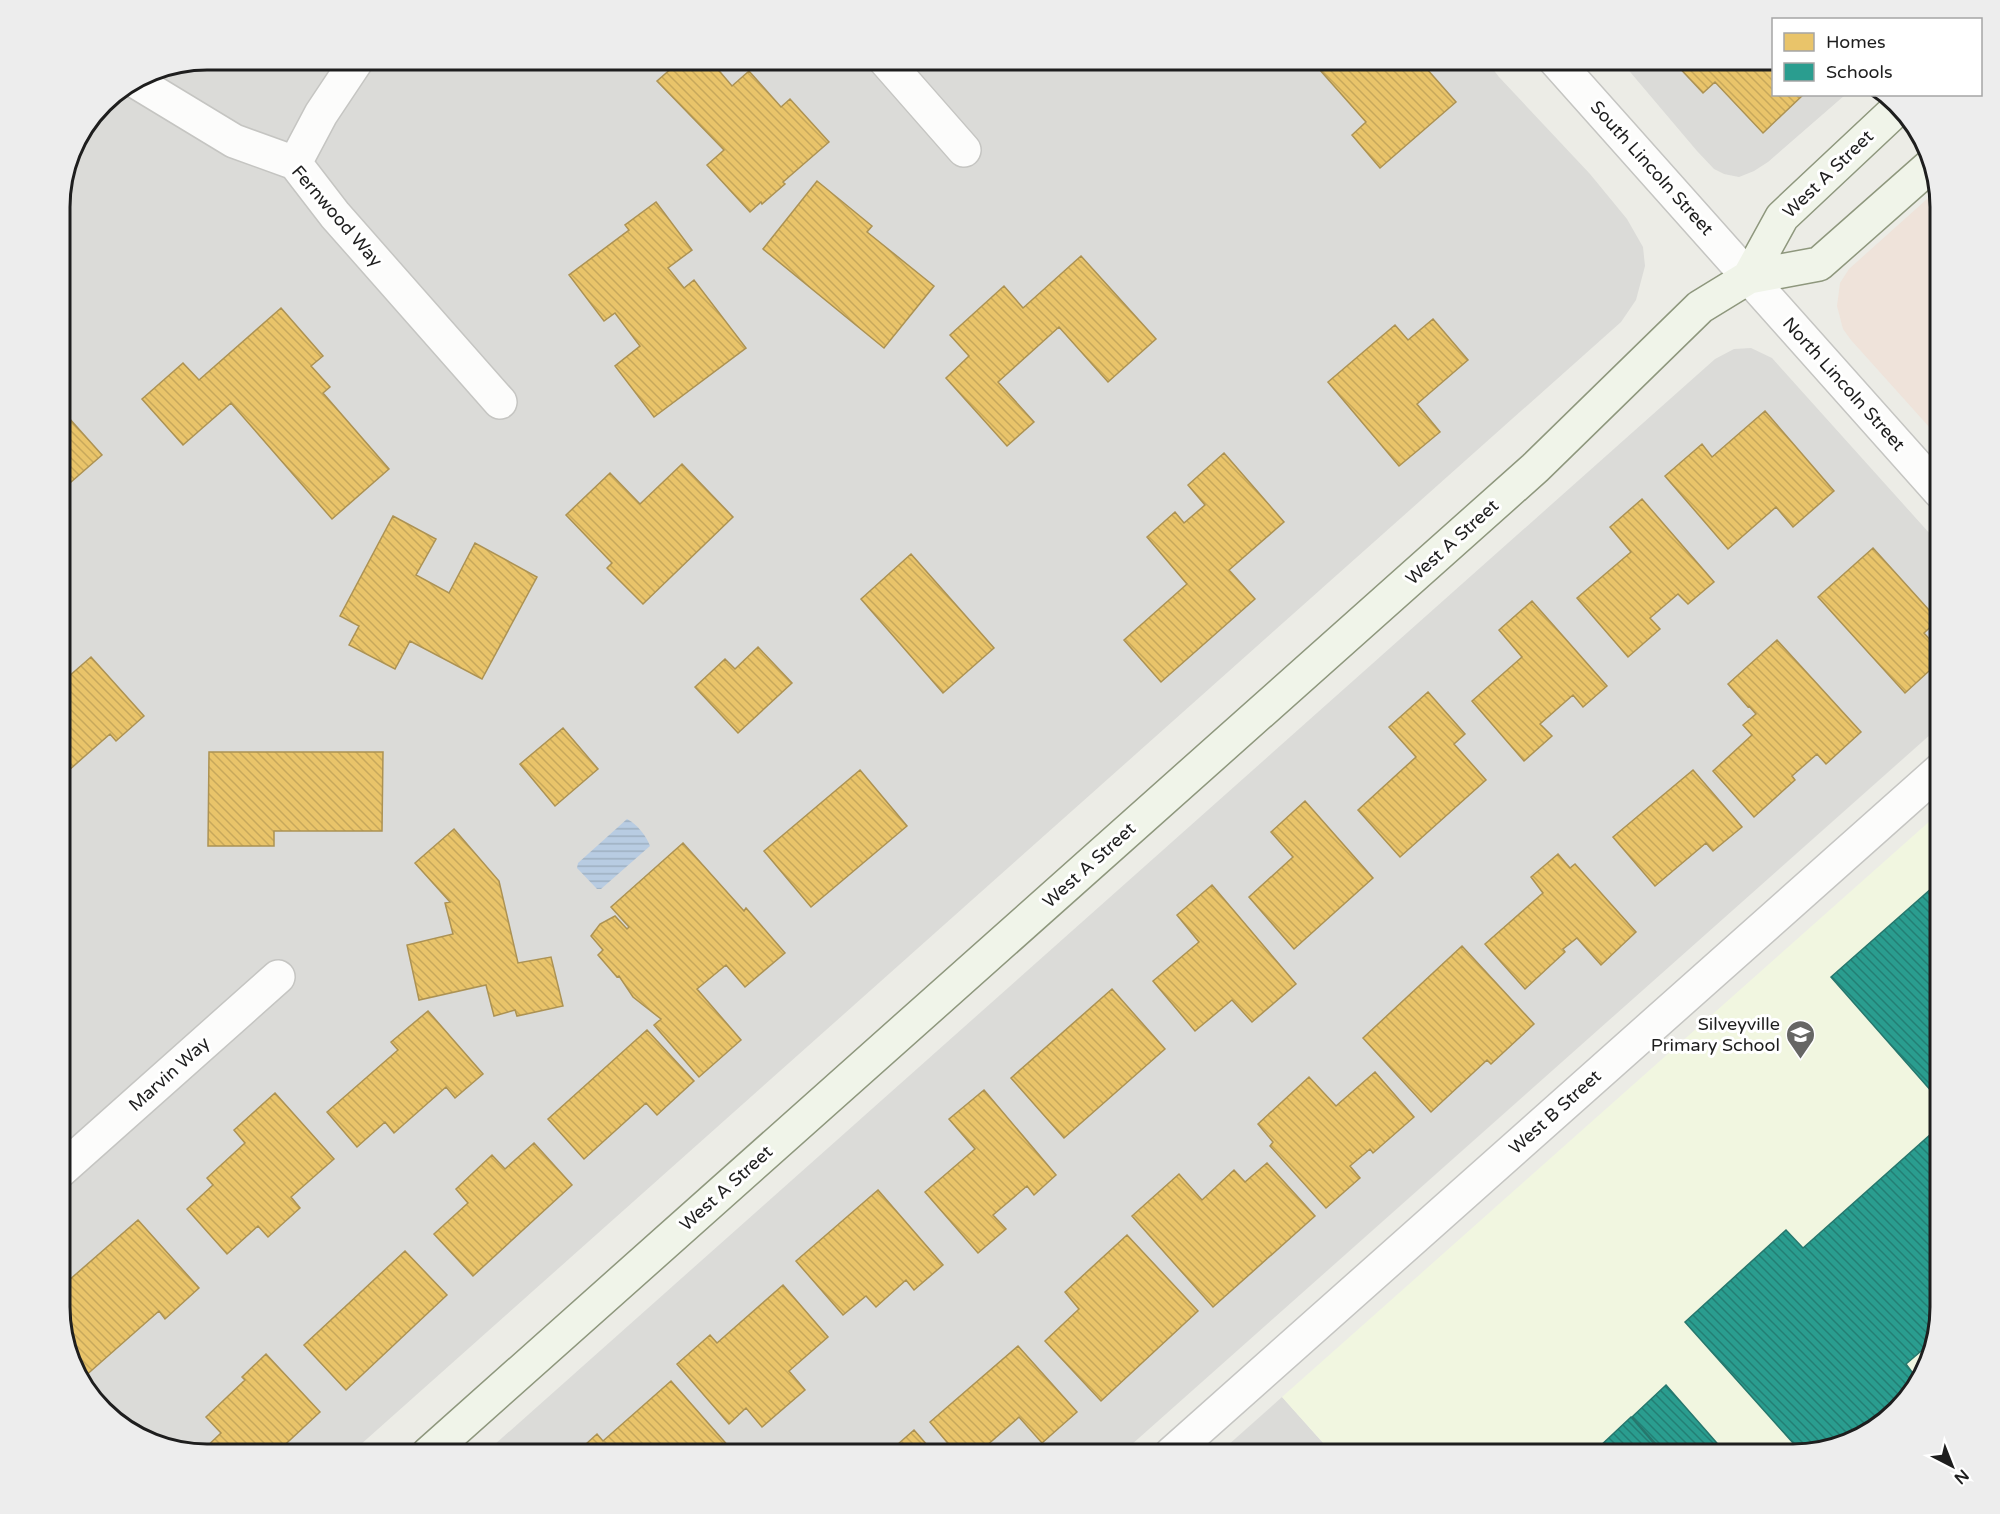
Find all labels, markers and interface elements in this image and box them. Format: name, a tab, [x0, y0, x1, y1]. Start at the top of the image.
legend	[1772, 18, 1982, 96]
text: Homes	[1826, 31, 1886, 53]
text: Schools	[1826, 61, 1893, 83]
street label: South Lincoln Street	[1586, 96, 1718, 240]
street label: West A Street	[1778, 125, 1878, 223]
street label: Fernwood Way	[287, 161, 387, 271]
street label: North Lincoln Street	[1778, 313, 1910, 456]
street label: West A Street	[1401, 495, 1503, 589]
street label: West A Street	[1038, 818, 1140, 912]
place label: Silveyville Primary School	[1651, 1013, 1780, 1056]
school or university icon: Silveyville Primary School	[1785, 1018, 1817, 1060]
street label: Marvin Way	[124, 1032, 214, 1116]
street label: West B Street	[1504, 1065, 1606, 1159]
street label: West A Street	[675, 1141, 777, 1235]
north arrow	[1922, 1436, 1982, 1496]
text: N	[1950, 1465, 1973, 1488]

